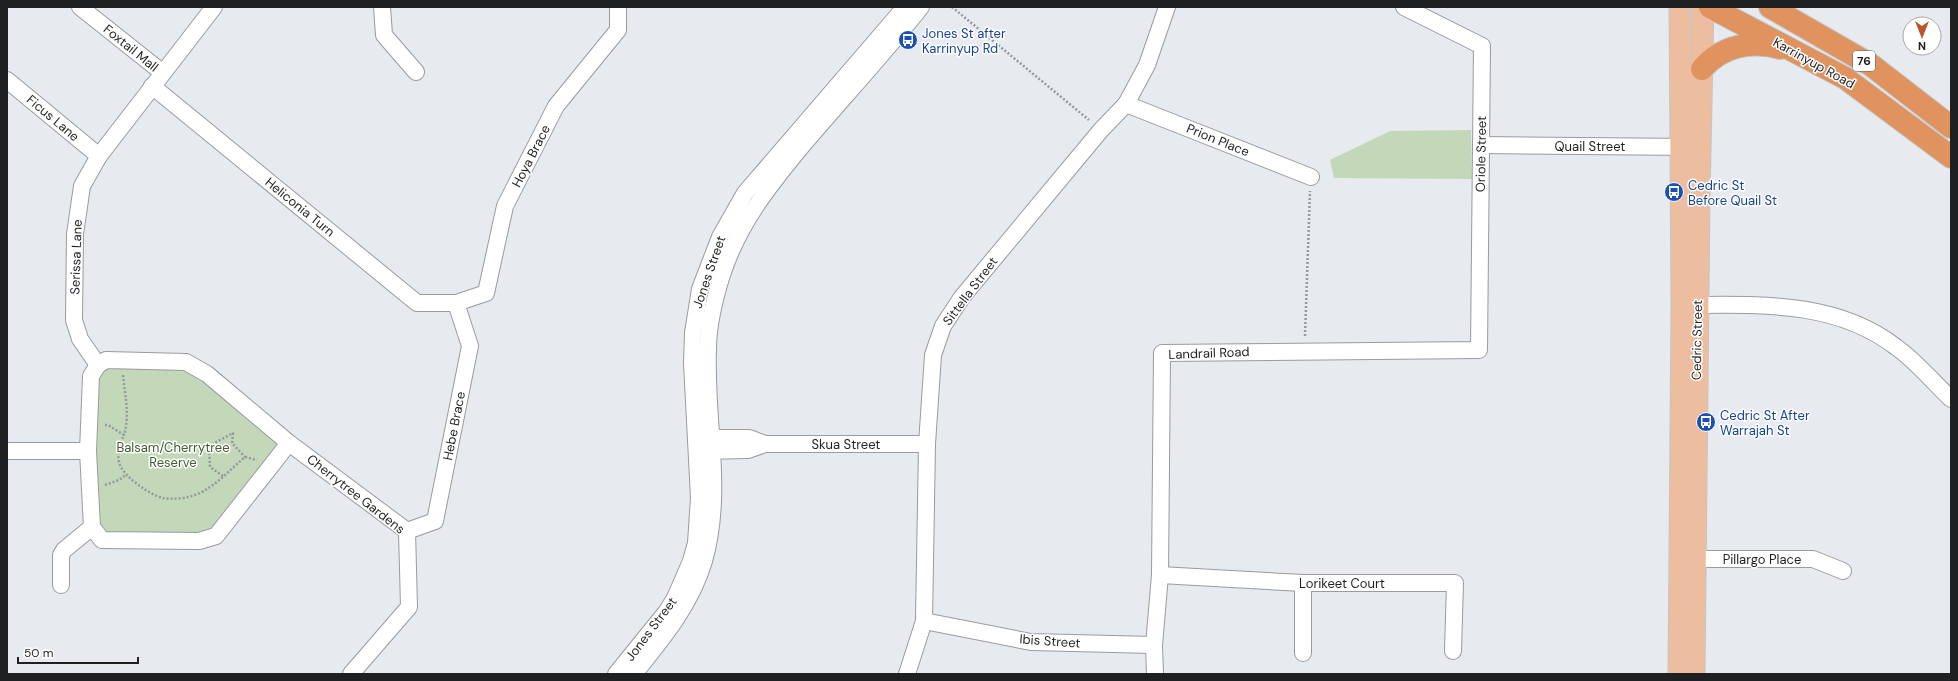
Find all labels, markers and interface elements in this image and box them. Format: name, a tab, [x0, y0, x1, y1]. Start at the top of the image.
north arrow	[1902, 16, 1942, 56]
street label: Foxtail Mall	[100, 21, 162, 75]
place label: Jones St after Karrinyup Rd	[922, 25, 1006, 57]
bus stop icon: Jones St after Karrinyup Rd	[897, 29, 919, 51]
street label: Karrinyup Road	[1770, 34, 1858, 92]
text: N	[1918, 39, 1926, 53]
road number: 76	[1853, 51, 1875, 71]
street label: Ficus Lane	[23, 91, 83, 145]
street label: Oriole Street	[1472, 116, 1490, 192]
street label: Prion Place	[1184, 120, 1252, 160]
street label: Hoya Brace	[508, 122, 554, 190]
street label: Quail Street	[1555, 138, 1625, 155]
street label: Heliconia Turn	[262, 174, 338, 240]
place label: Cedric St Before Quail St	[1688, 177, 1777, 209]
bus stop icon: Cedric St Before Quail St	[1663, 181, 1685, 203]
street label: Serissa Lane	[66, 219, 86, 295]
street label: Jones Street	[689, 233, 729, 311]
street label: Sittella Street	[939, 253, 1001, 329]
street label: Cedric Street	[1688, 300, 1706, 380]
street label: Landrail Road	[1168, 343, 1250, 363]
street label: Hebe Brace	[439, 390, 469, 462]
place label: Cedric St After Warrajah St	[1720, 407, 1810, 439]
bus stop icon: Cedric St After Warrajah St	[1695, 411, 1717, 433]
street label: Skua Street	[812, 436, 880, 453]
park label: Balsam/Cherrytree Reserve	[116, 439, 230, 471]
street label: Cherrytree Gardens	[304, 450, 408, 538]
street label: Pillargo Place	[1723, 551, 1801, 568]
street label: Lorikeet Court	[1299, 575, 1385, 592]
street label: Jones Street	[621, 594, 681, 664]
street label: Ibis Street	[1019, 630, 1081, 652]
scale bar	[18, 639, 138, 665]
text: 50 m	[24, 645, 53, 661]

